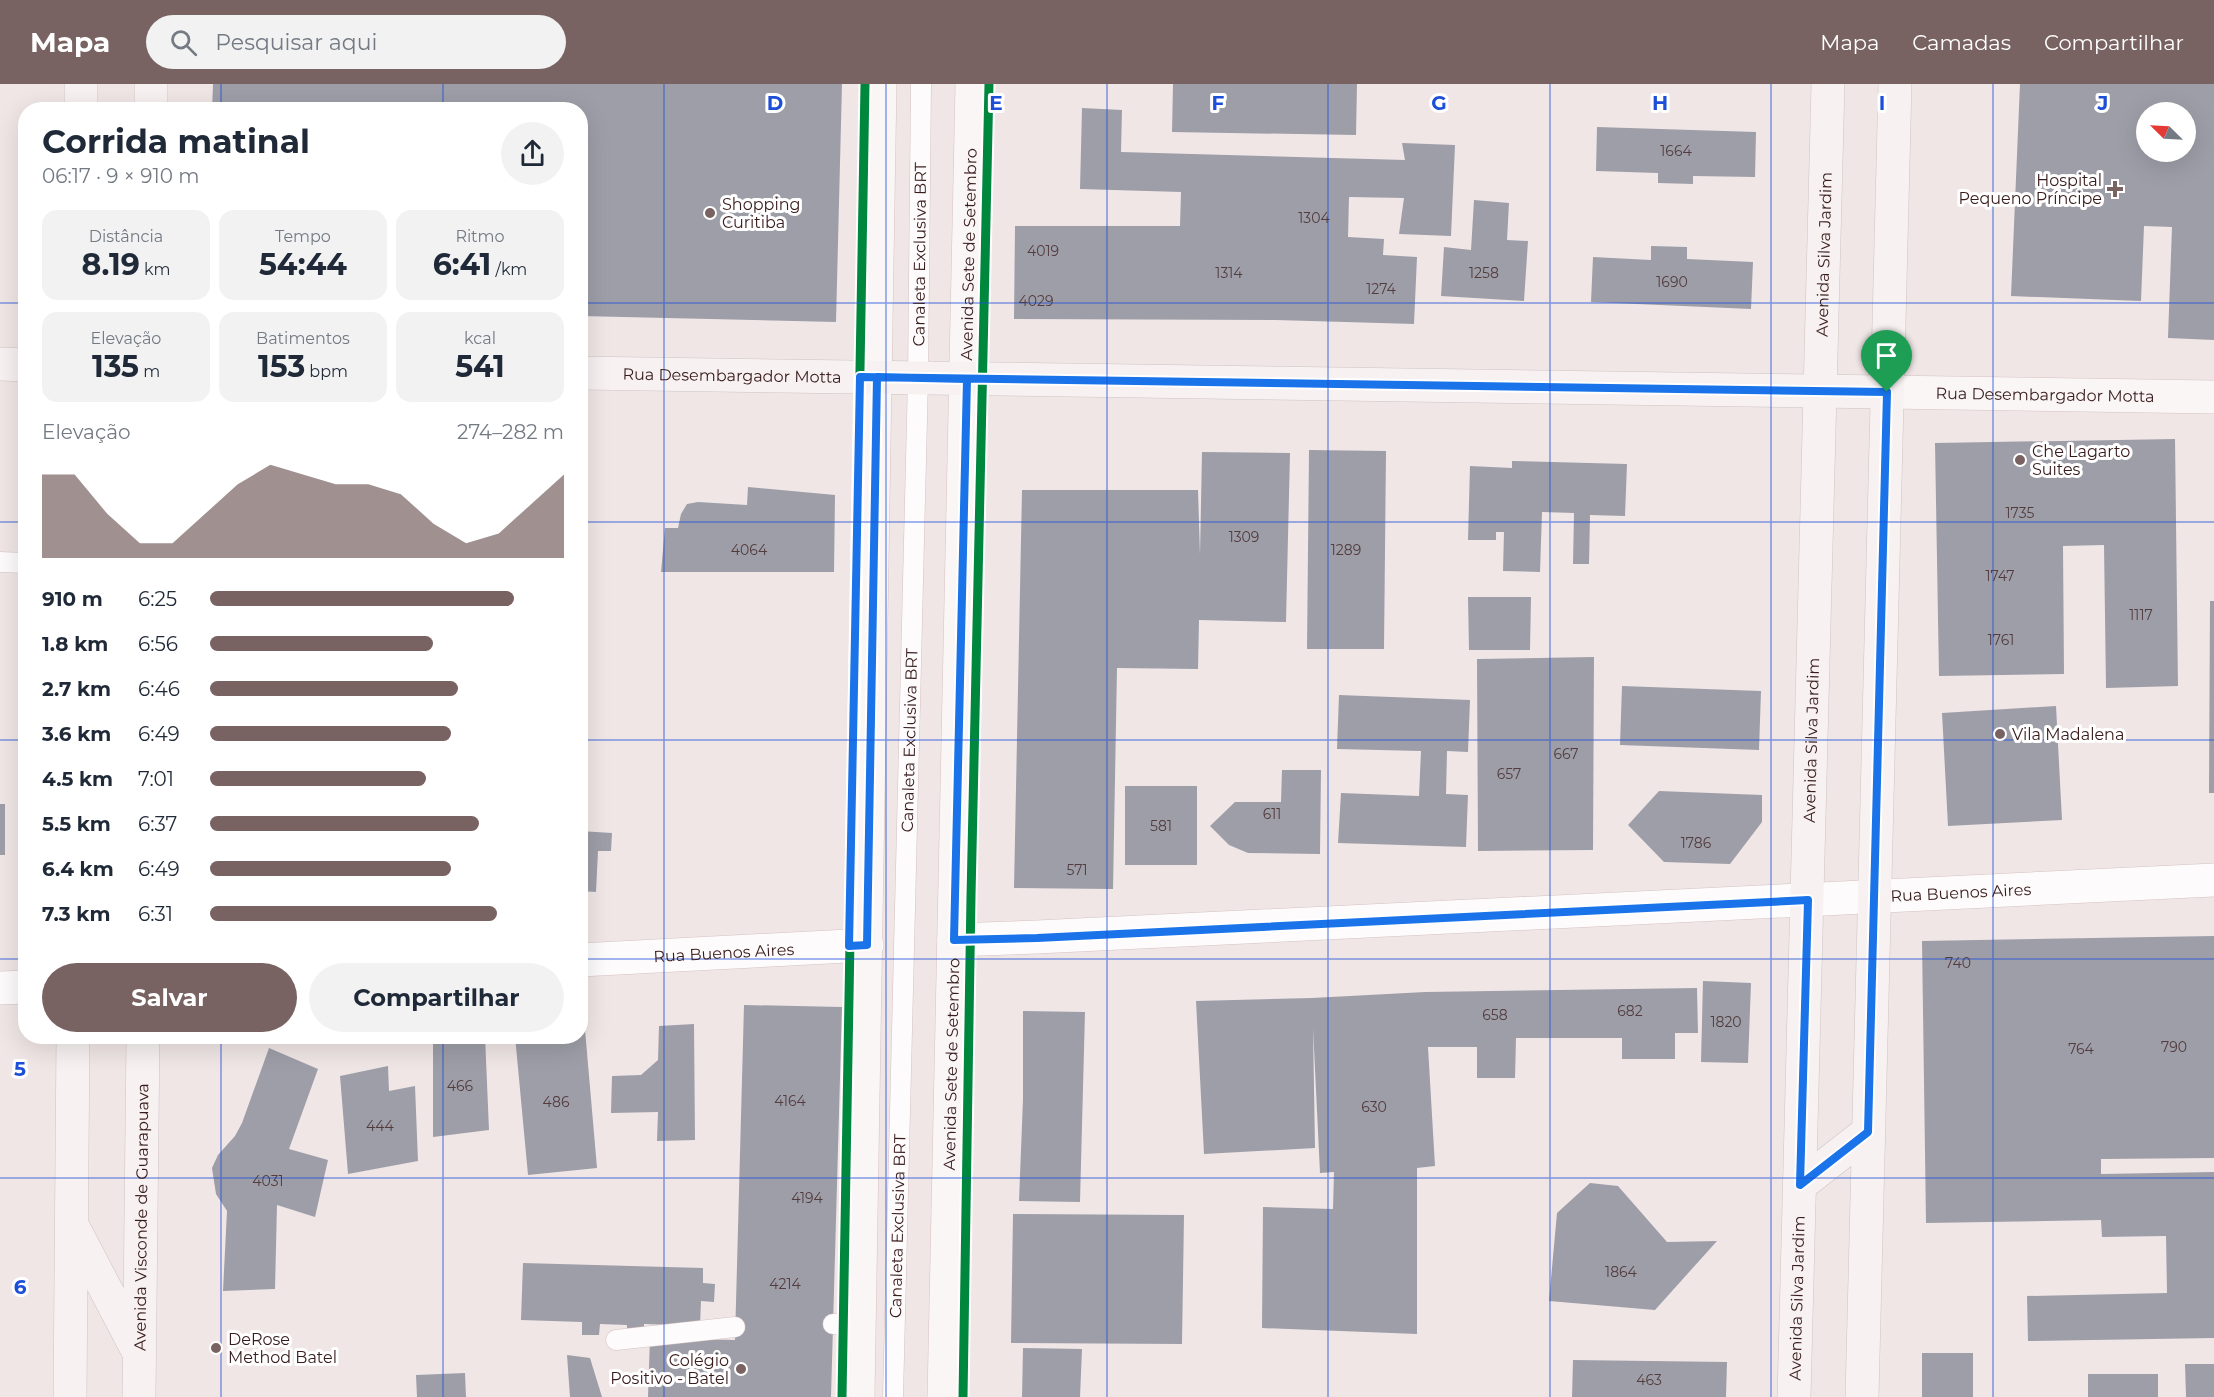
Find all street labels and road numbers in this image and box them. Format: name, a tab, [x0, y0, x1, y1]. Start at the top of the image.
street label: Avenida Sete de Setembro	[957, 148, 981, 361]
street label: Canaleta Exclusiva BRT	[909, 161, 930, 347]
street label: Avenida Silva Jardim	[1812, 172, 1836, 337]
street label: Rua Desembargador Motta	[622, 365, 842, 387]
street label: Rua Desembargador Motta	[1935, 384, 2155, 406]
street label: Canaleta Exclusiva BRT	[898, 647, 921, 833]
street label: Avenida Silva Jardim	[1800, 657, 1823, 823]
street label: Rua Buenos Aires	[1890, 880, 2032, 906]
street label: Rua Buenos Aires	[653, 940, 795, 966]
street label: Avenida Sete de Setembro	[940, 958, 963, 1171]
street label: Avenida Visconde de Guarapuava	[131, 1083, 152, 1351]
street label: Canaleta Exclusiva BRT	[886, 1133, 909, 1318]
street label: Avenida Silva Jardim	[1785, 1215, 1809, 1381]

